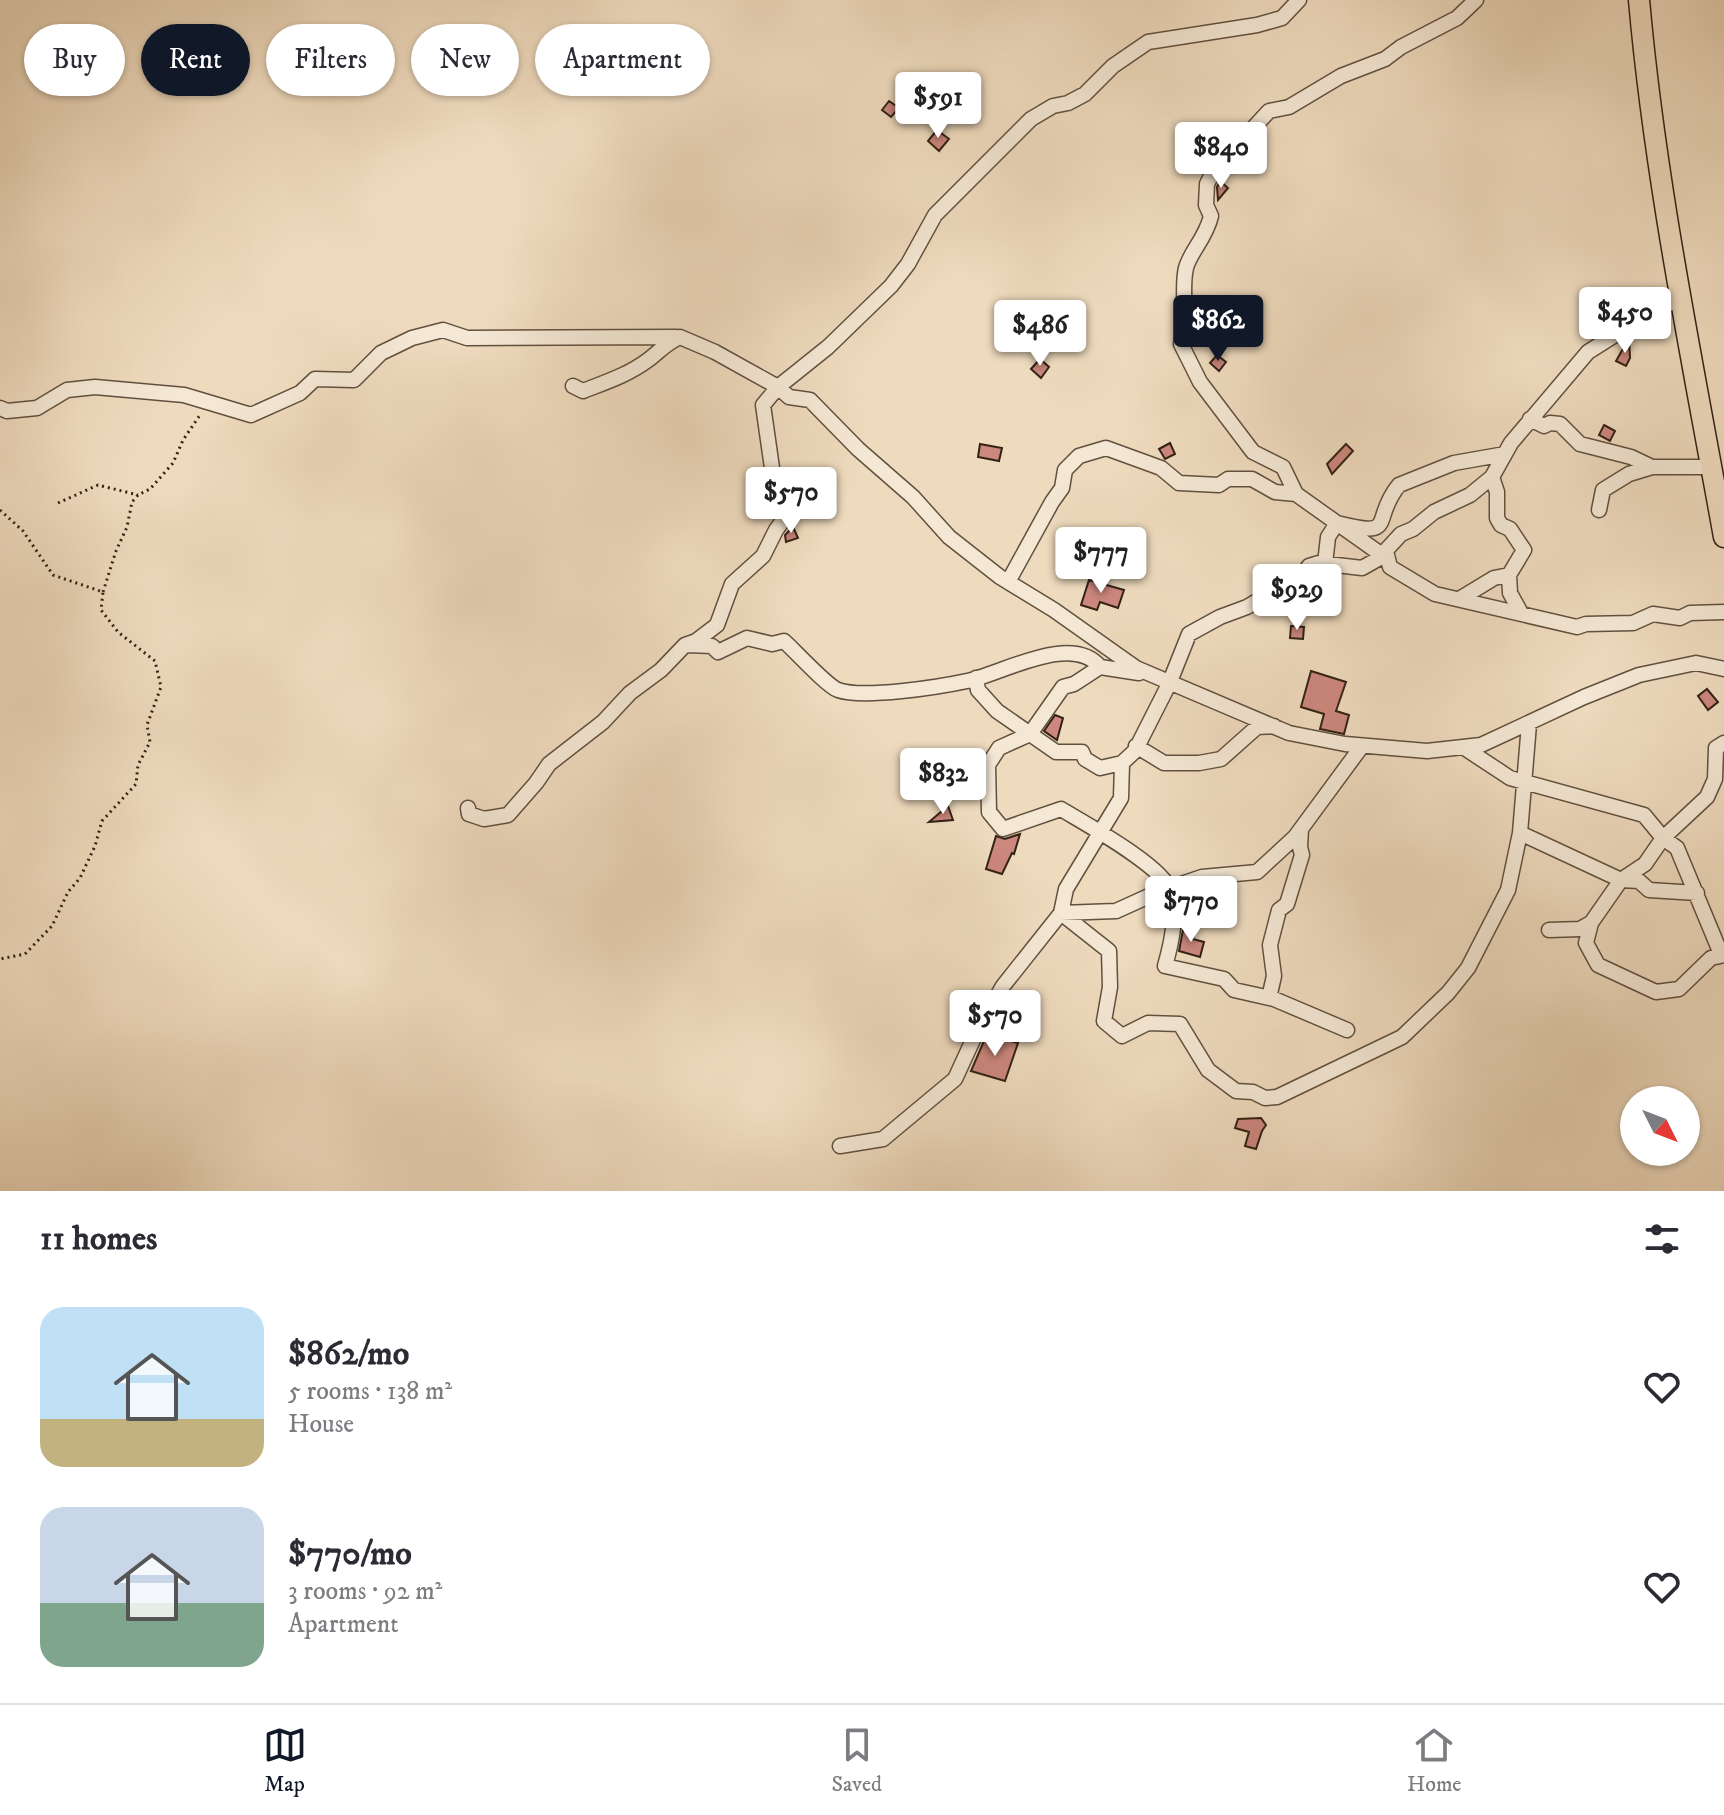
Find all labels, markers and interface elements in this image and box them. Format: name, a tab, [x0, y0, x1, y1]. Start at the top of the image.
chip: Buy	[24, 24, 125, 96]
chip: Rent	[141, 24, 250, 96]
chip: Filters	[266, 24, 395, 96]
chip: New	[411, 24, 519, 96]
chip: Apartment	[535, 24, 710, 96]
pin: $591	[891, 72, 985, 140]
text: $591	[913, 81, 963, 114]
pin: $840	[1174, 122, 1268, 190]
text: $840	[1193, 131, 1249, 164]
pin: $450	[1578, 287, 1672, 355]
pin: $862	[1171, 295, 1265, 363]
text: $450	[1597, 296, 1653, 329]
pin: $486	[993, 300, 1087, 368]
text: $862	[1191, 304, 1245, 337]
text: $486	[1012, 309, 1068, 342]
pin: $570	[744, 467, 838, 535]
text: $570	[764, 476, 818, 509]
pin: $777	[1054, 527, 1148, 595]
text: $777	[1073, 536, 1129, 569]
pin: $929	[1250, 564, 1344, 632]
text: $929	[1271, 573, 1323, 606]
pin: $832	[896, 748, 990, 816]
text: $832	[918, 757, 968, 790]
pin: $770	[1144, 876, 1238, 944]
text: $770	[1163, 885, 1219, 918]
pin: $570	[948, 990, 1042, 1058]
text: $570	[968, 999, 1022, 1032]
north arrow	[1620, 1086, 1700, 1166]
map controls	[1620, 1086, 1700, 1166]
icon: filters	[1640, 1217, 1684, 1261]
text: 11 homes	[40, 1218, 157, 1260]
text: $862/mo	[288, 1333, 409, 1375]
icon: home	[104, 1339, 200, 1435]
icon: heart	[1640, 1365, 1684, 1409]
text: 5 rooms · 138 m²	[288, 1375, 452, 1408]
text: House	[288, 1408, 354, 1441]
text: $770/mo	[288, 1533, 412, 1575]
icon: home	[104, 1539, 200, 1635]
icon: heart	[1640, 1565, 1684, 1609]
text: 3 rooms · 92 m²	[288, 1575, 442, 1608]
text: Apartment	[288, 1608, 399, 1641]
tab: Map	[263, 1723, 307, 1798]
tab: Saved	[832, 1723, 882, 1798]
tab: Home	[1407, 1723, 1461, 1798]

